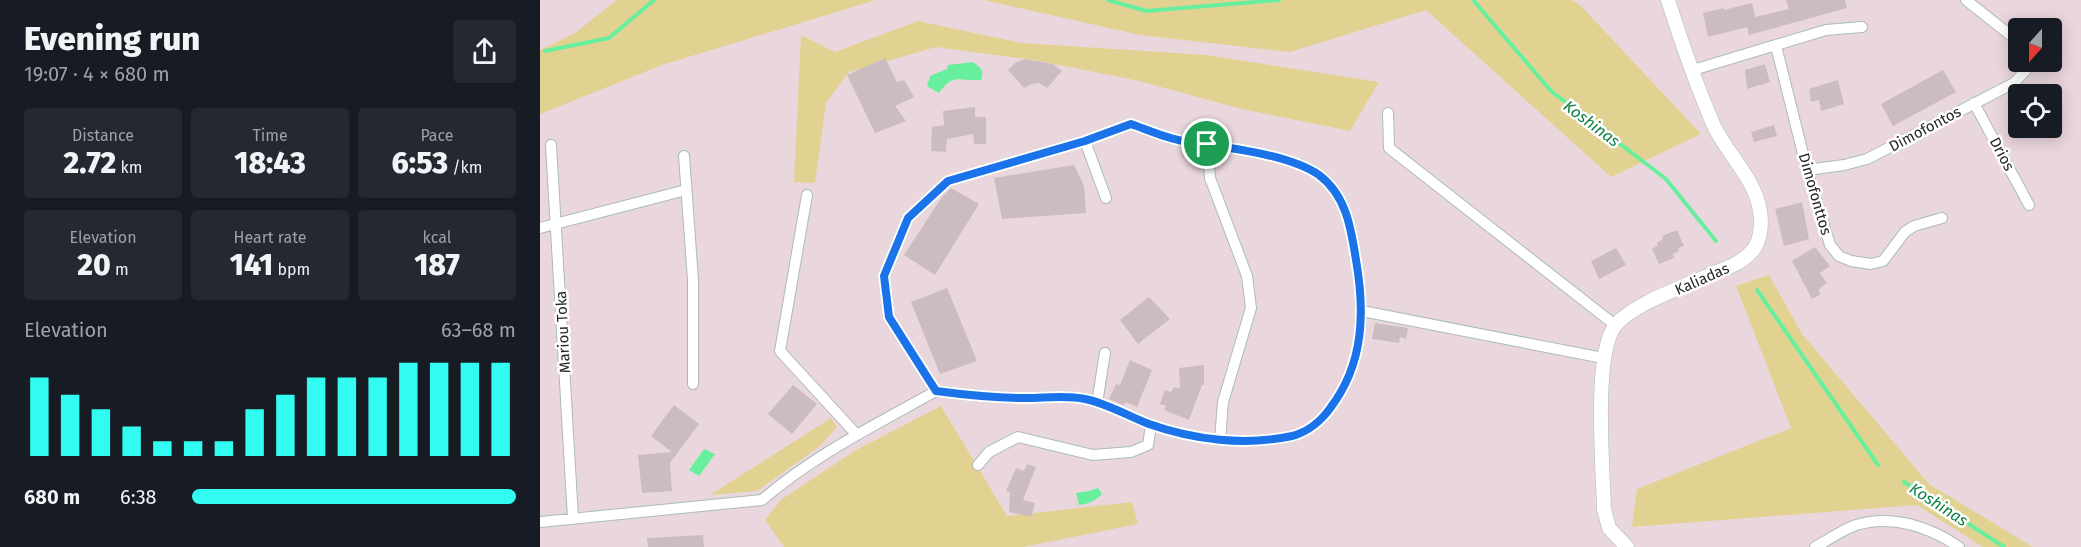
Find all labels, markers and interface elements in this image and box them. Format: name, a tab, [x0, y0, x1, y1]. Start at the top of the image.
north arrow	[2008, 18, 2062, 72]
map controls	[2008, 18, 2062, 138]
text: Evening run	[24, 19, 200, 59]
button: share	[453, 20, 516, 83]
text: 19:07 · 4 × 680 m	[24, 62, 170, 86]
button: locate	[2008, 84, 2062, 138]
water label: Koshinas	[1560, 96, 1623, 151]
street label: Dimofontos	[1886, 103, 1964, 155]
pin	[1181, 118, 1232, 169]
text: Distance	[72, 126, 134, 145]
text: Time	[252, 126, 288, 145]
text: Pace	[420, 126, 454, 145]
icon: arrive	[1190, 127, 1223, 160]
street label: Drios	[1986, 134, 2018, 174]
text: 2.72	[64, 145, 116, 181]
text: 18:43	[234, 145, 306, 181]
text: 6:53	[391, 145, 448, 181]
street label: Dimofonttos	[1795, 151, 1835, 237]
text: km	[116, 158, 142, 177]
text: /km	[448, 158, 483, 177]
text: Elevation	[69, 228, 137, 247]
text: Heart rate	[234, 228, 306, 247]
text: kcal	[423, 228, 451, 247]
text: 20	[77, 247, 111, 283]
text: 141	[230, 247, 273, 283]
text: 187	[414, 247, 460, 283]
street label: Kaliadas	[1672, 259, 1732, 299]
text: m	[111, 260, 129, 279]
text: bpm	[273, 260, 310, 279]
street label: Mariou Toka	[552, 290, 574, 374]
text: Elevation	[24, 318, 108, 342]
text: 63–68 m	[441, 318, 516, 342]
water label: Koshinas	[1906, 479, 1971, 530]
text: 680 m	[24, 485, 80, 509]
text: 6:38	[120, 485, 157, 509]

